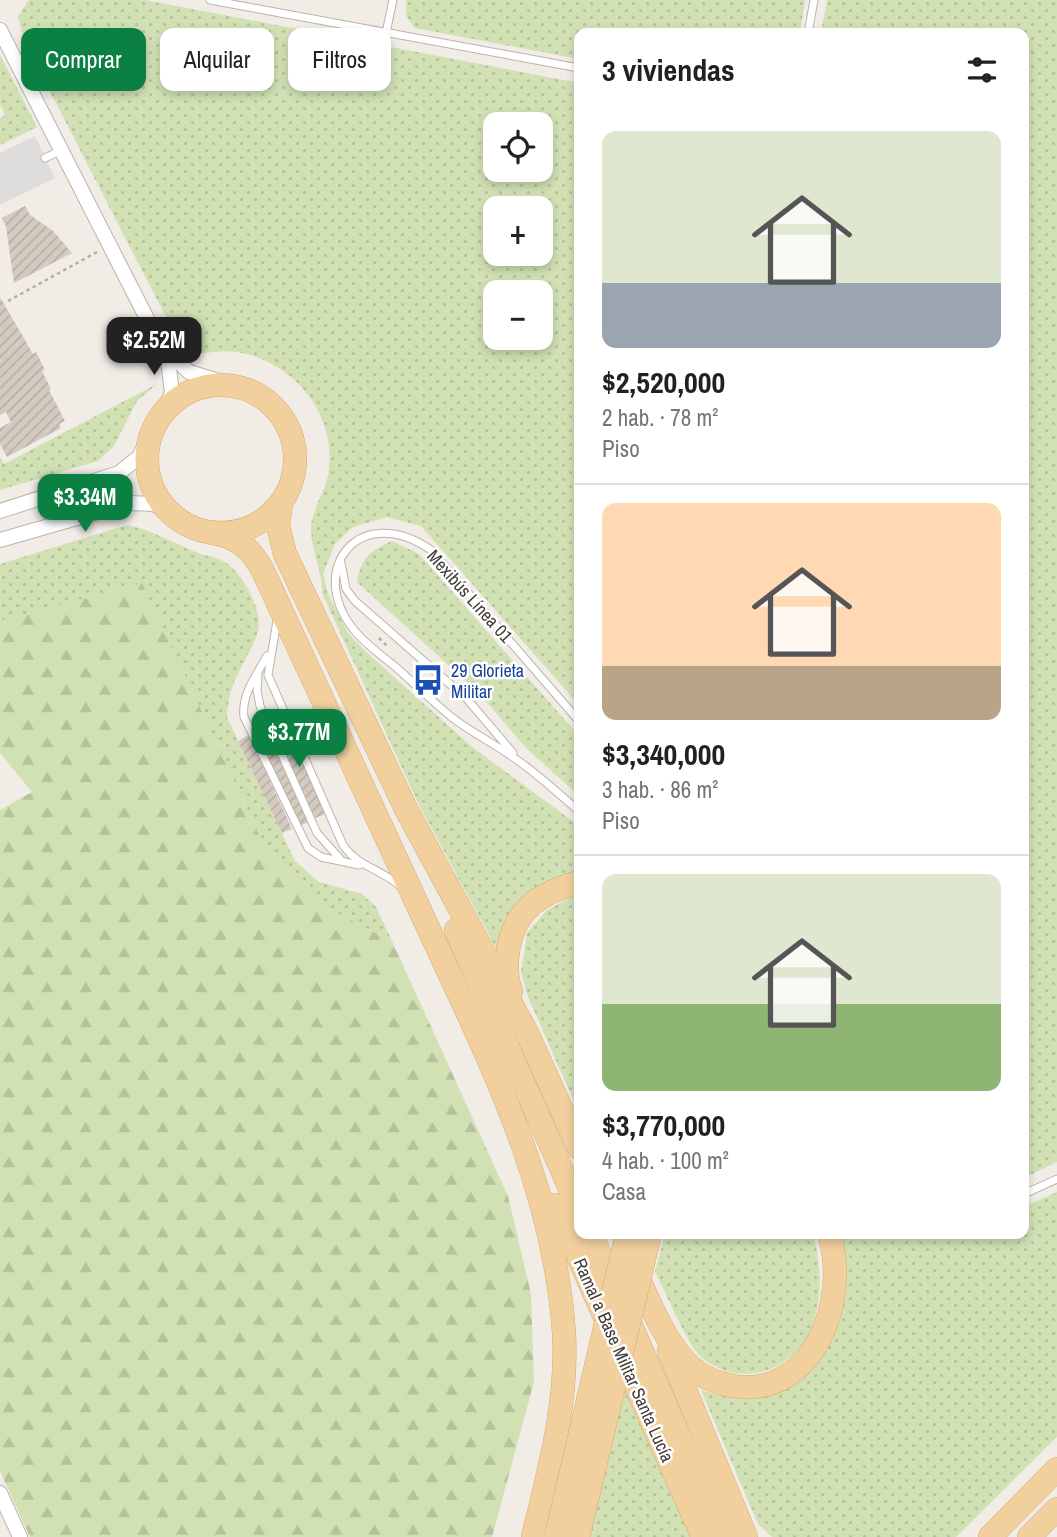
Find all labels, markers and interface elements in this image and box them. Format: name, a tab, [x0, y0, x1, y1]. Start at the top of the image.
chip: Comprar	[21, 28, 146, 91]
chip: Alquilar	[160, 28, 274, 91]
chip: Filtros	[288, 28, 391, 91]
text: 3 viviendas	[602, 50, 735, 90]
icon: filters	[963, 51, 1001, 89]
map controls	[483, 112, 553, 350]
button: locate	[483, 112, 553, 182]
icon: home	[739, 177, 865, 303]
button: +	[483, 196, 553, 266]
button: −	[483, 280, 553, 350]
pin: $2.52M	[97, 318, 211, 377]
text: $2.52M	[123, 324, 185, 355]
text: $2,520,000	[602, 362, 725, 402]
text: 2 hab. · 78 m²	[602, 402, 718, 433]
text: Piso	[602, 433, 640, 464]
pin: $3.34M	[28, 475, 142, 534]
text: $3.34M	[54, 481, 116, 512]
street label: Mexibús Línea 01	[421, 544, 519, 649]
icon: home	[739, 549, 865, 675]
place label: 29 Glorieta Militar	[451, 658, 524, 704]
bus stop icon: 29 Glorieta Militar	[411, 663, 445, 697]
pin: $3.77M	[242, 710, 356, 769]
text: $3.77M	[268, 716, 330, 747]
text: $3,340,000	[602, 734, 725, 774]
text: 3 hab. · 86 m²	[602, 774, 718, 805]
text: Piso	[602, 805, 640, 836]
icon: home	[739, 920, 865, 1046]
text: $3,770,000	[602, 1105, 725, 1145]
text: 4 hab. · 100 m²	[602, 1145, 729, 1176]
text: Casa	[602, 1176, 646, 1207]
street label: Ramal a Base Militar Santa Lucía	[568, 1254, 680, 1466]

